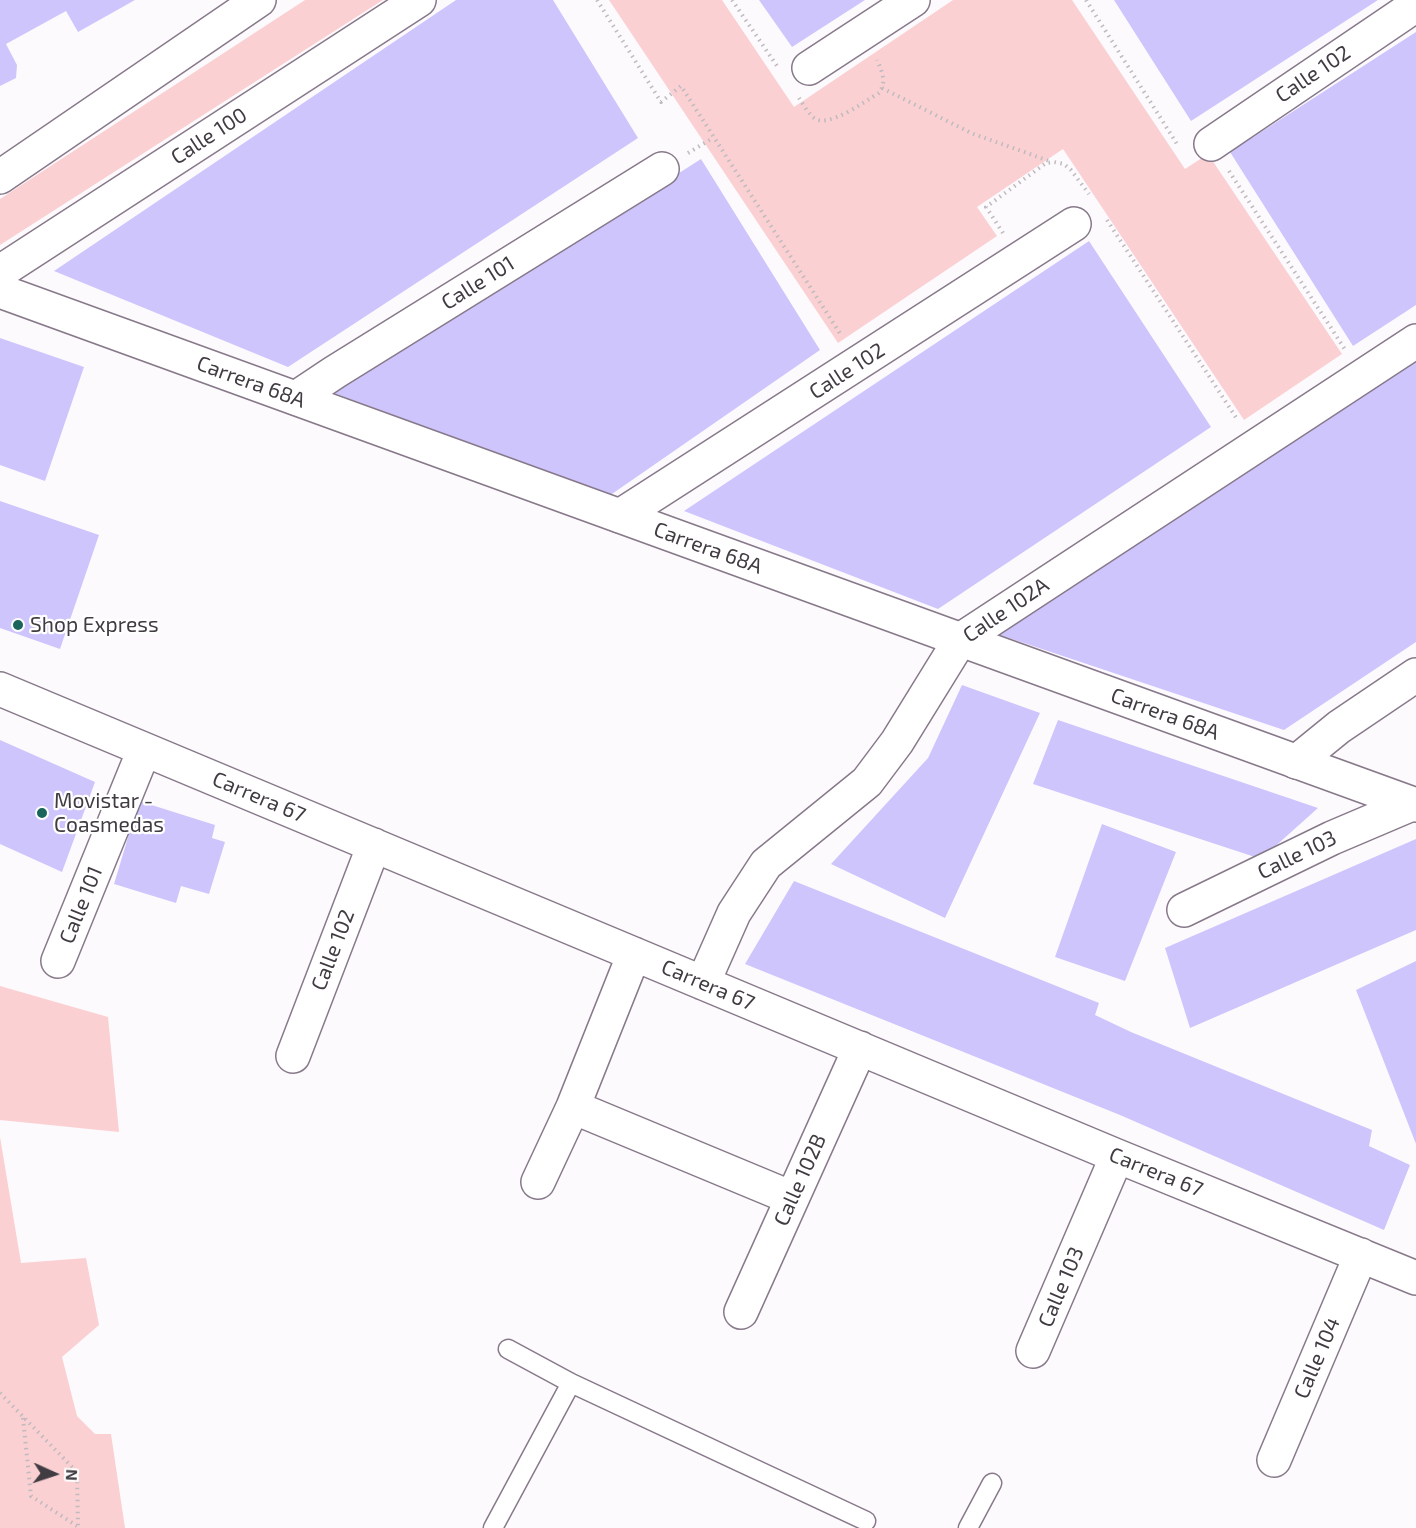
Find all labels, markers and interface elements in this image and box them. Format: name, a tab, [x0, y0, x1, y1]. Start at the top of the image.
street label: Calle 102	[1271, 40, 1355, 108]
street label: Calle 100	[166, 102, 252, 170]
street label: Calle 101	[437, 251, 519, 315]
street label: Calle 102	[805, 337, 889, 405]
street label: Carrera 68A	[193, 351, 309, 413]
street label: Carrera 68A	[650, 517, 766, 579]
street label: Calle 102A	[958, 572, 1054, 648]
place label: Shop Express	[30, 612, 159, 638]
marker: Shop Express	[11, 618, 25, 632]
street label: Carrera 68A	[1107, 683, 1223, 745]
street label: Carrera 67	[209, 766, 309, 828]
place label: Movistar - Coasmedas	[54, 788, 164, 838]
marker: Movistar - Coasmedas	[35, 806, 49, 820]
street label: Calle 103	[1253, 825, 1341, 885]
street label: Calle 101	[54, 863, 108, 947]
street label: Calle 102	[306, 906, 360, 994]
street label: Carrera 67	[658, 954, 758, 1016]
street label: Calle 102B	[769, 1130, 831, 1230]
street label: Carrera 67	[1106, 1142, 1206, 1202]
street label: Calle 103	[1033, 1243, 1089, 1331]
street label: Calle 104	[1289, 1314, 1345, 1402]
north arrow	[24, 1444, 84, 1504]
text: N	[63, 1469, 82, 1481]

